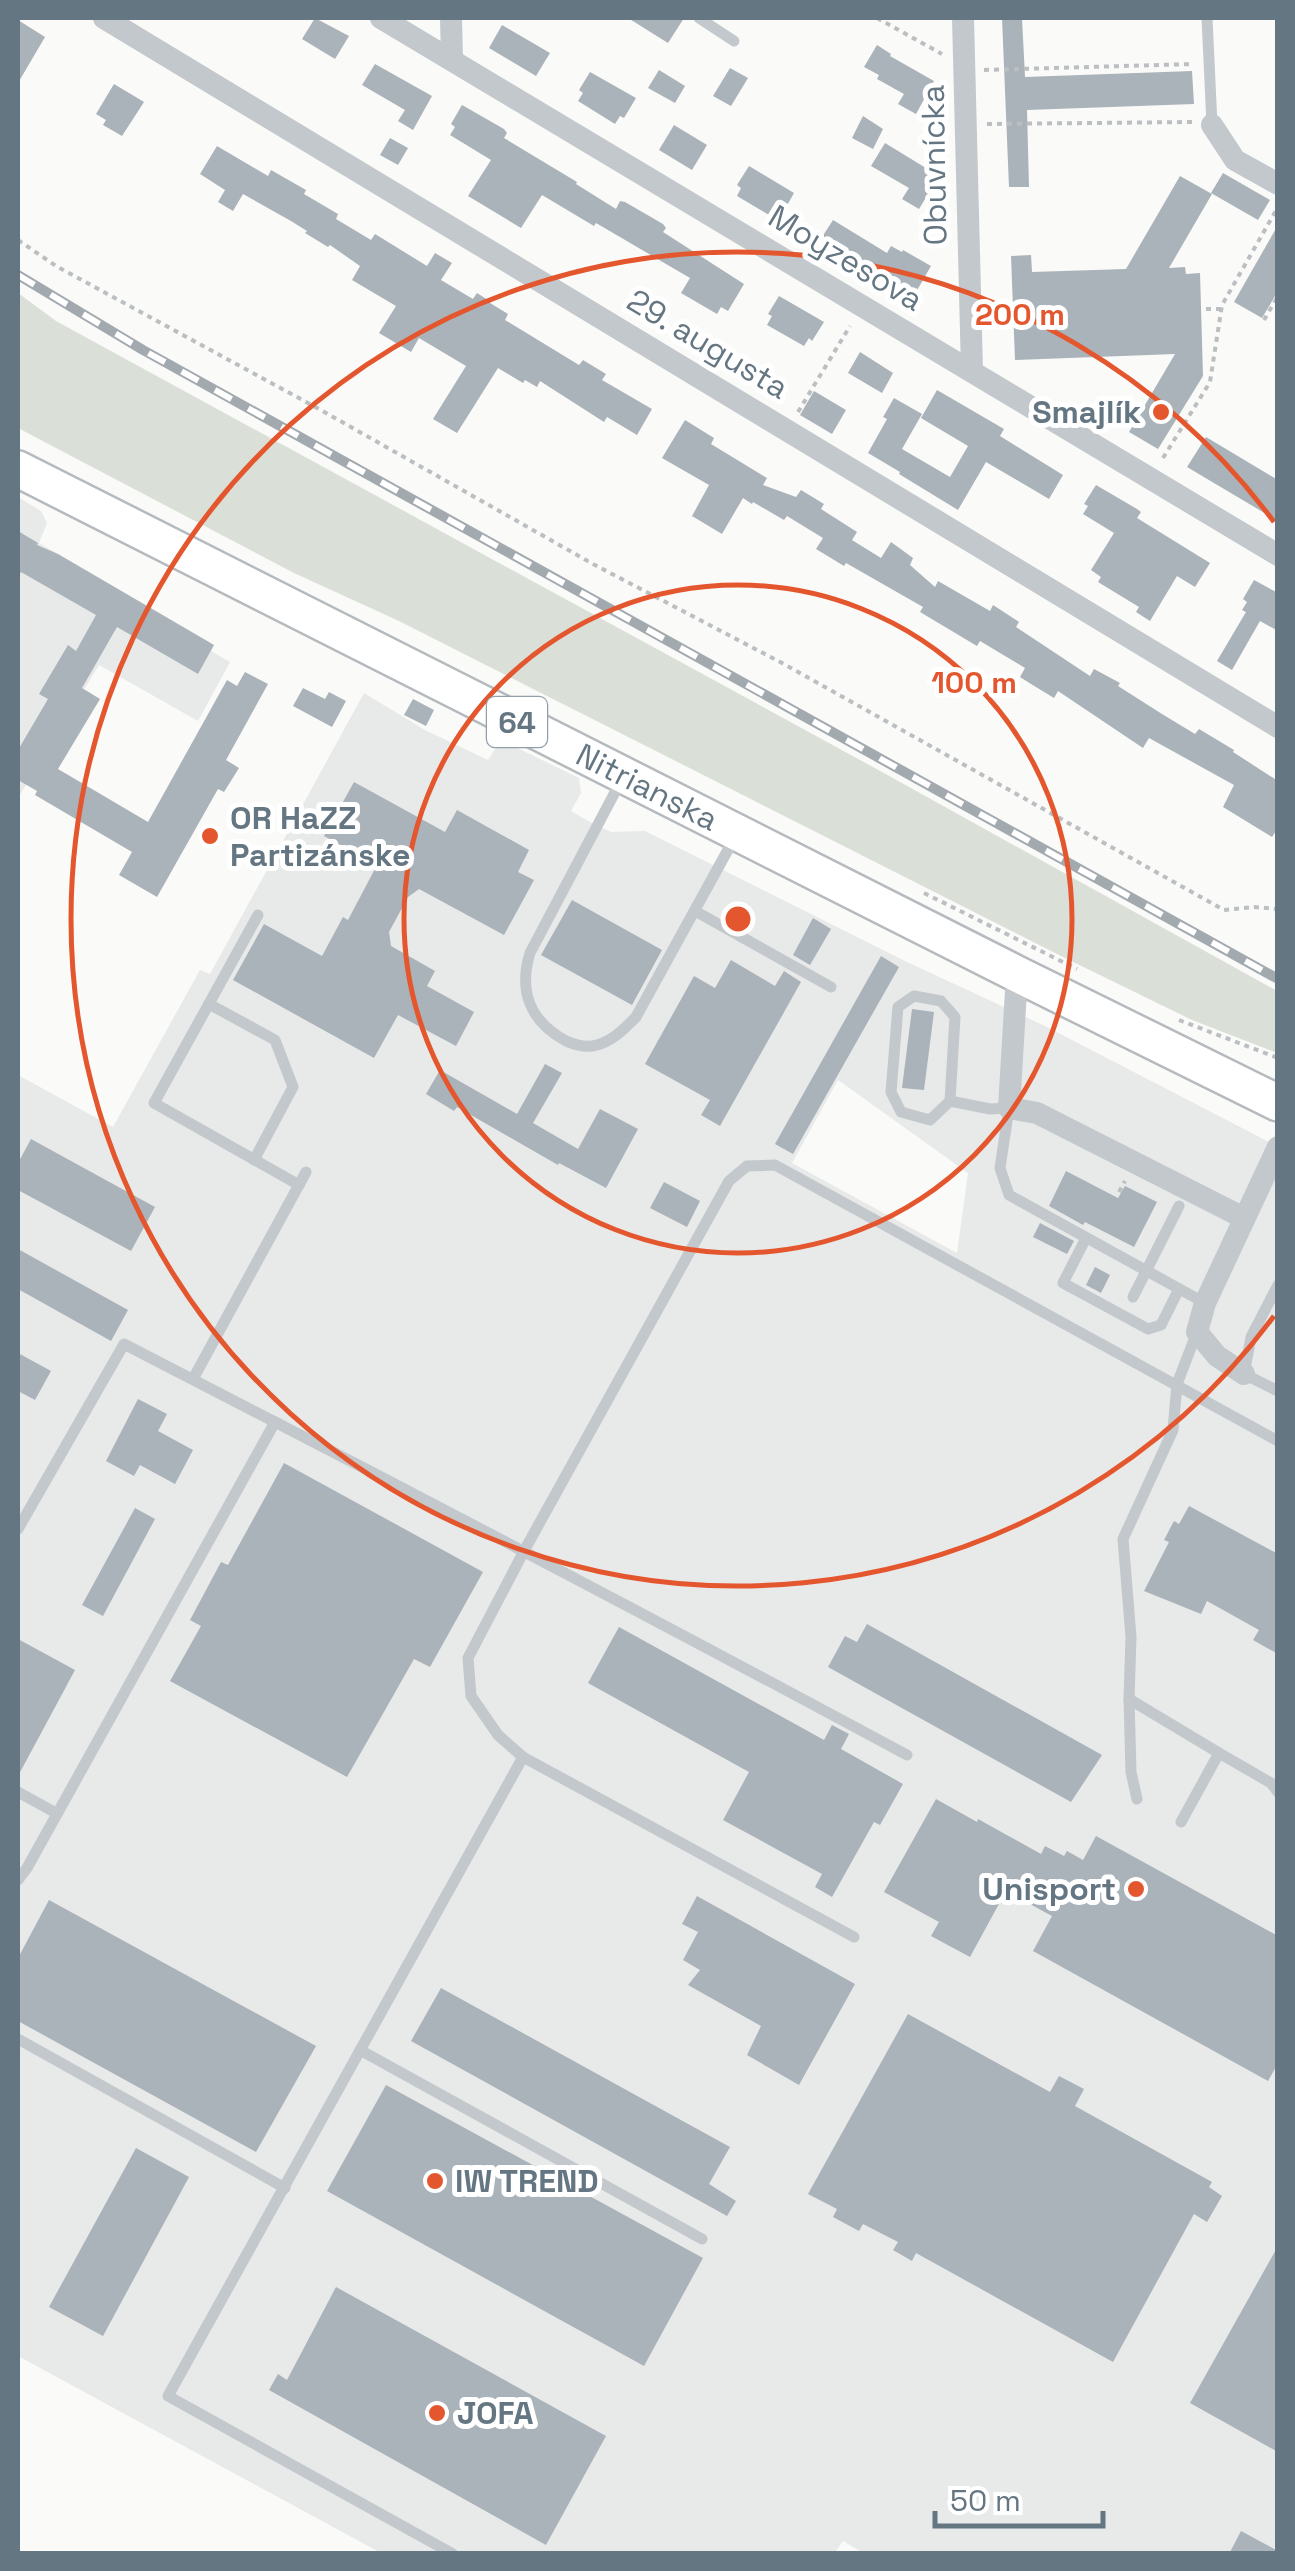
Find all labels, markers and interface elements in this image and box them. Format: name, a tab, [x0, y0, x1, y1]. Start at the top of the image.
street label: Obuvnícka	[913, 84, 955, 246]
street label: Moyzesova	[761, 196, 931, 320]
street label: 29. augusta	[620, 280, 796, 408]
text: 200 m	[975, 295, 1065, 334]
place label: Smajlík	[1032, 392, 1141, 432]
marker: Smajlík	[1150, 401, 1172, 423]
text: 100 m	[931, 663, 1017, 702]
road number: 64	[487, 697, 547, 747]
street label: Nitrianska	[569, 734, 725, 840]
place label: OR HaZZ Partizánske	[230, 798, 410, 875]
marker: OR HaZZ Partizánske	[199, 825, 221, 847]
centre of rings	[720, 901, 756, 937]
place label: Unisport	[982, 1869, 1116, 1909]
marker: Unisport	[1125, 1878, 1147, 1900]
place label: IW TREND	[455, 2161, 599, 2201]
marker: IW TREND	[424, 2170, 446, 2192]
place label: JOFA	[457, 2393, 534, 2433]
marker: JOFA	[426, 2402, 448, 2424]
scale bar	[935, 2466, 1102, 2528]
text: 50 m	[950, 2481, 1021, 2520]

